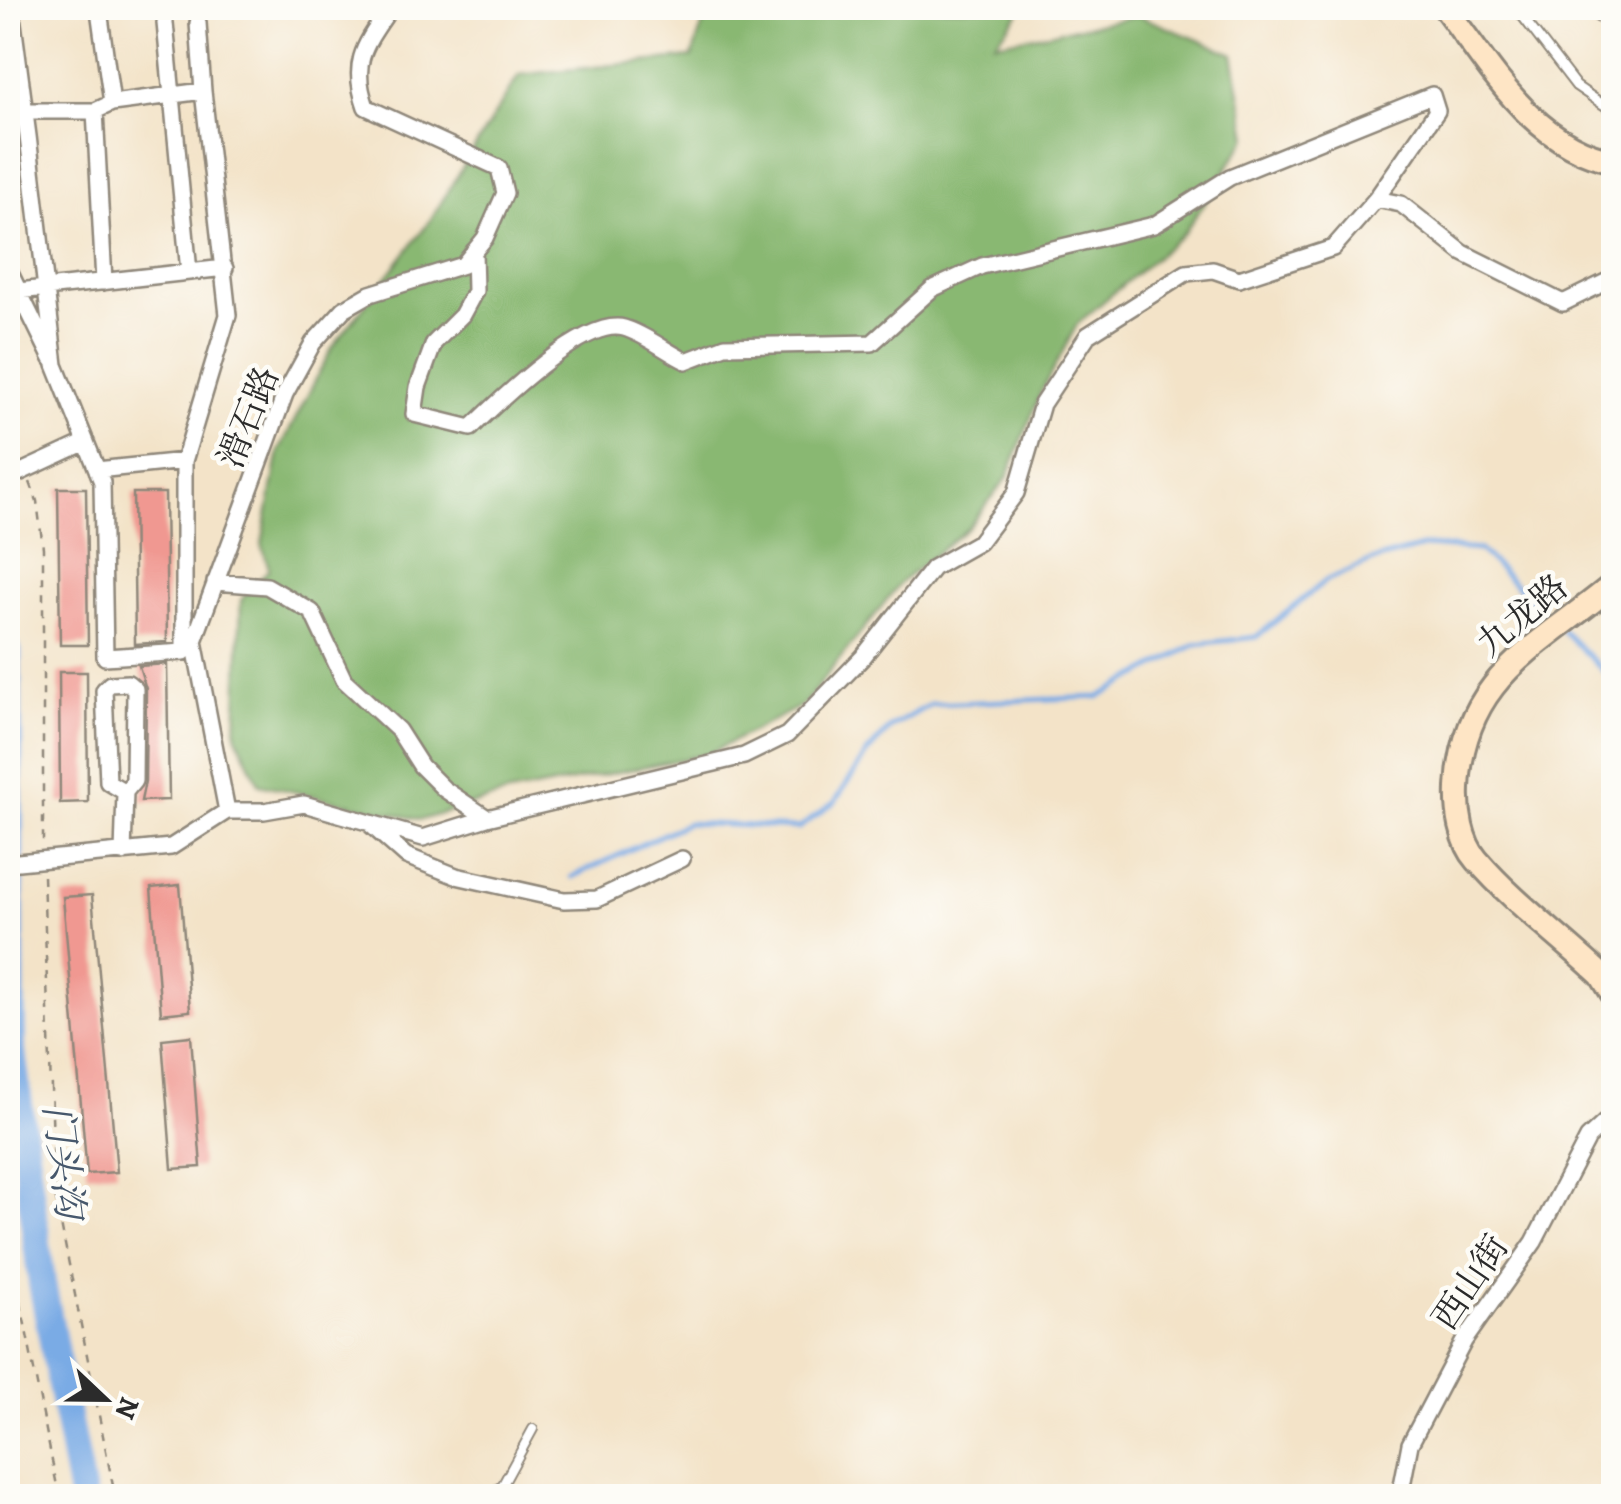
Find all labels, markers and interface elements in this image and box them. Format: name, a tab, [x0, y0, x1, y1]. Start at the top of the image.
street label: 滑石路	[206, 359, 290, 475]
street label: 九龙路	[1466, 563, 1578, 667]
water label: 门头沟	[31, 1101, 97, 1226]
street label: 西山街	[1421, 1225, 1519, 1339]
north arrow	[55, 1349, 155, 1449]
text: N	[106, 1391, 149, 1425]

